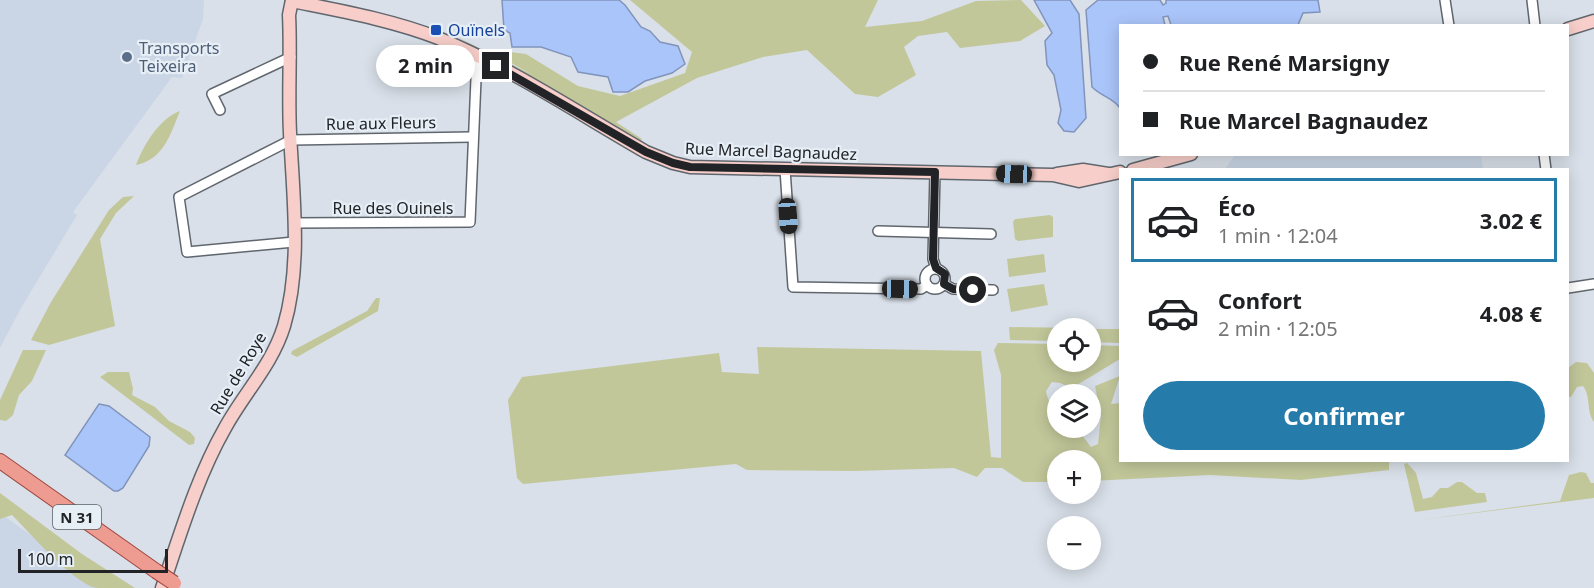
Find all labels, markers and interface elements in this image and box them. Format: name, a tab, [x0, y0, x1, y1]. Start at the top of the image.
place label: Ouïnels	[448, 19, 505, 41]
marker: Ouïnels	[429, 23, 443, 37]
place label: Transports Teixeira	[139, 37, 219, 77]
callout: 2 min	[376, 45, 475, 87]
text: Rue René Marsigny	[1179, 47, 1389, 77]
marker: Transports Teixeira	[120, 50, 134, 64]
text: 2 min	[398, 52, 453, 79]
route end	[482, 52, 509, 79]
text: Rue Marcel Bagnaudez	[1179, 105, 1428, 135]
street label: Rue aux Fleurs	[326, 111, 436, 135]
street label: Rue Marcel Bagnaudez	[685, 137, 857, 165]
car	[996, 164, 1032, 184]
text: Éco	[1218, 192, 1255, 222]
icon: car	[1146, 193, 1200, 247]
street label: Rue des Ouinels	[333, 197, 453, 219]
car	[778, 197, 798, 235]
text: 3.02 €	[1480, 205, 1542, 235]
text: 1 min · 12:04	[1218, 222, 1338, 249]
route start	[959, 276, 986, 303]
car	[882, 280, 918, 298]
text: Confort	[1218, 285, 1302, 315]
icon: car	[1146, 286, 1200, 340]
text: 4.08 €	[1480, 298, 1542, 328]
text: 2 min · 12:05	[1218, 315, 1338, 342]
map controls	[1047, 318, 1101, 570]
button: locate	[1047, 318, 1101, 372]
street label: Rue de Roye	[205, 328, 271, 418]
button: Confirmer	[1143, 381, 1545, 450]
button: layers	[1047, 384, 1101, 438]
button: +	[1047, 450, 1101, 504]
road number: N 31	[53, 505, 101, 529]
button: −	[1047, 516, 1101, 570]
scale bar	[18, 546, 168, 574]
text: 100 m	[27, 548, 74, 570]

